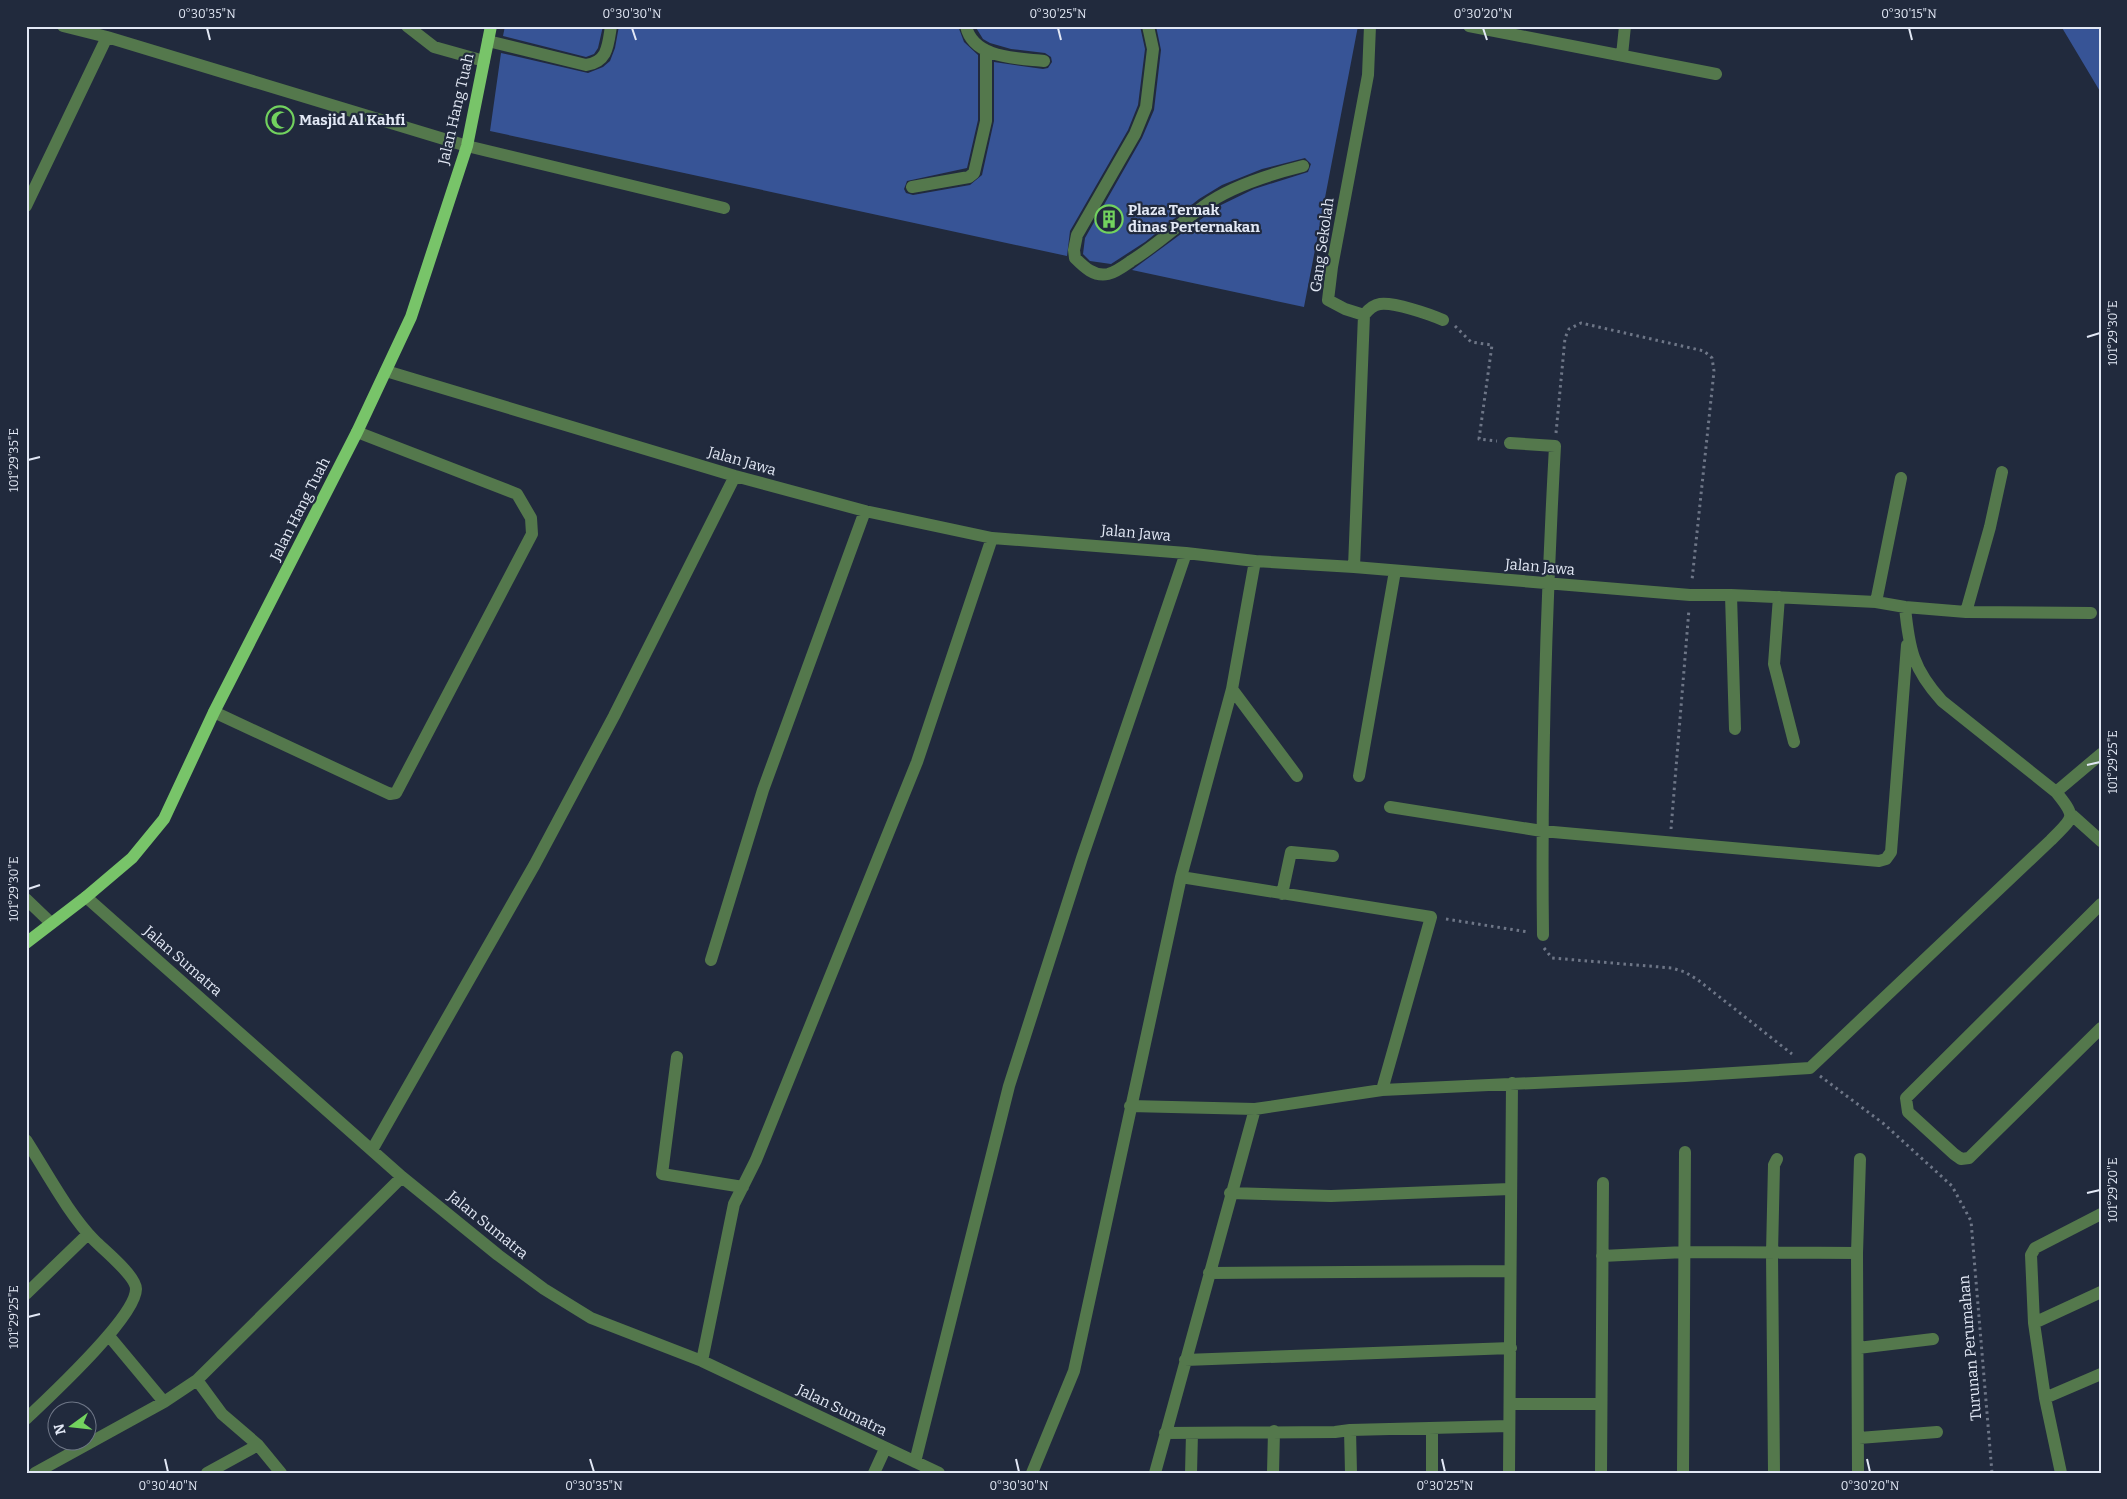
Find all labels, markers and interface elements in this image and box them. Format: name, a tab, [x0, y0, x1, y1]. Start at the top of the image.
text: 0°30'35"N	[178, 7, 236, 21]
text: 0°30'30"N	[603, 7, 662, 21]
text: 0°30'25"N	[1029, 7, 1087, 21]
text: 0°30'20"N	[1454, 7, 1513, 21]
text: 0°30'15"N	[1881, 7, 1937, 21]
street label: Jalan Hang Tuah	[434, 51, 478, 167]
mosque icon: Masjid Al Kahfi	[265, 105, 295, 135]
place label: Masjid Al Kahfi	[299, 111, 406, 129]
street label: Gang Sekolah	[1306, 196, 1338, 293]
place label: Plaza Ternak dinas Perternakan	[1128, 201, 1260, 236]
building icon: Plaza Ternak dinas Perternakan	[1094, 204, 1124, 234]
text: 101°29'30"E	[2106, 300, 2120, 366]
text: 101°29'35"E	[7, 428, 21, 492]
street label: Jalan Jawa	[705, 442, 778, 479]
street label: Jalan Hang Tuah	[266, 454, 334, 565]
street label: Jalan Jawa	[1099, 521, 1172, 545]
street label: Jalan Jawa	[1503, 555, 1576, 579]
text: 101°29'25"E	[2106, 730, 2120, 794]
text: 101°29'30"E	[7, 856, 21, 922]
street label: Jalan Sumatra	[139, 921, 226, 1000]
text: 101°29'20"E	[2106, 1158, 2120, 1222]
street label: Jalan Sumatra	[443, 1187, 532, 1263]
street label: Turunan Perumahan	[1955, 1274, 1985, 1422]
text: 101°29'25"E	[7, 1285, 21, 1349]
street label: Jalan Sumatra	[793, 1380, 890, 1440]
north arrow	[48, 1402, 98, 1452]
text: N	[50, 1422, 70, 1437]
text: 0°30'40"N	[139, 1479, 198, 1493]
text: 0°30'35"N	[565, 1479, 623, 1493]
text: 0°30'30"N	[990, 1479, 1049, 1493]
text: 0°30'25"N	[1416, 1479, 1474, 1493]
text: 0°30'20"N	[1841, 1479, 1900, 1493]

